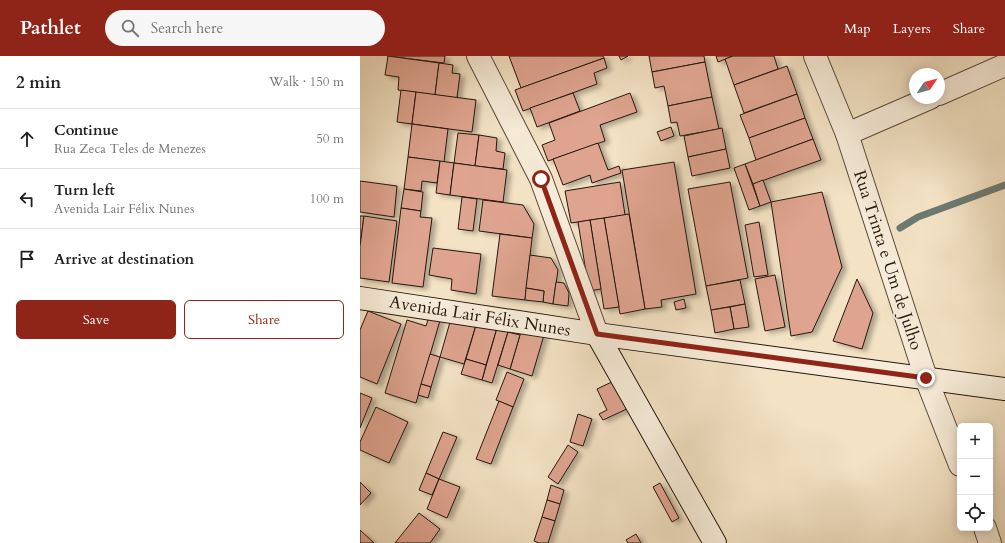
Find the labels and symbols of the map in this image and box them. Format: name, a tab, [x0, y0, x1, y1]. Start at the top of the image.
north arrow	[909, 68, 945, 104]
street label: Rua Trinta e Um de Julho	[848, 167, 928, 353]
route start	[532, 170, 550, 188]
street label: Avenida Lair Félix Nunes	[388, 290, 573, 342]
route end	[917, 369, 935, 387]

